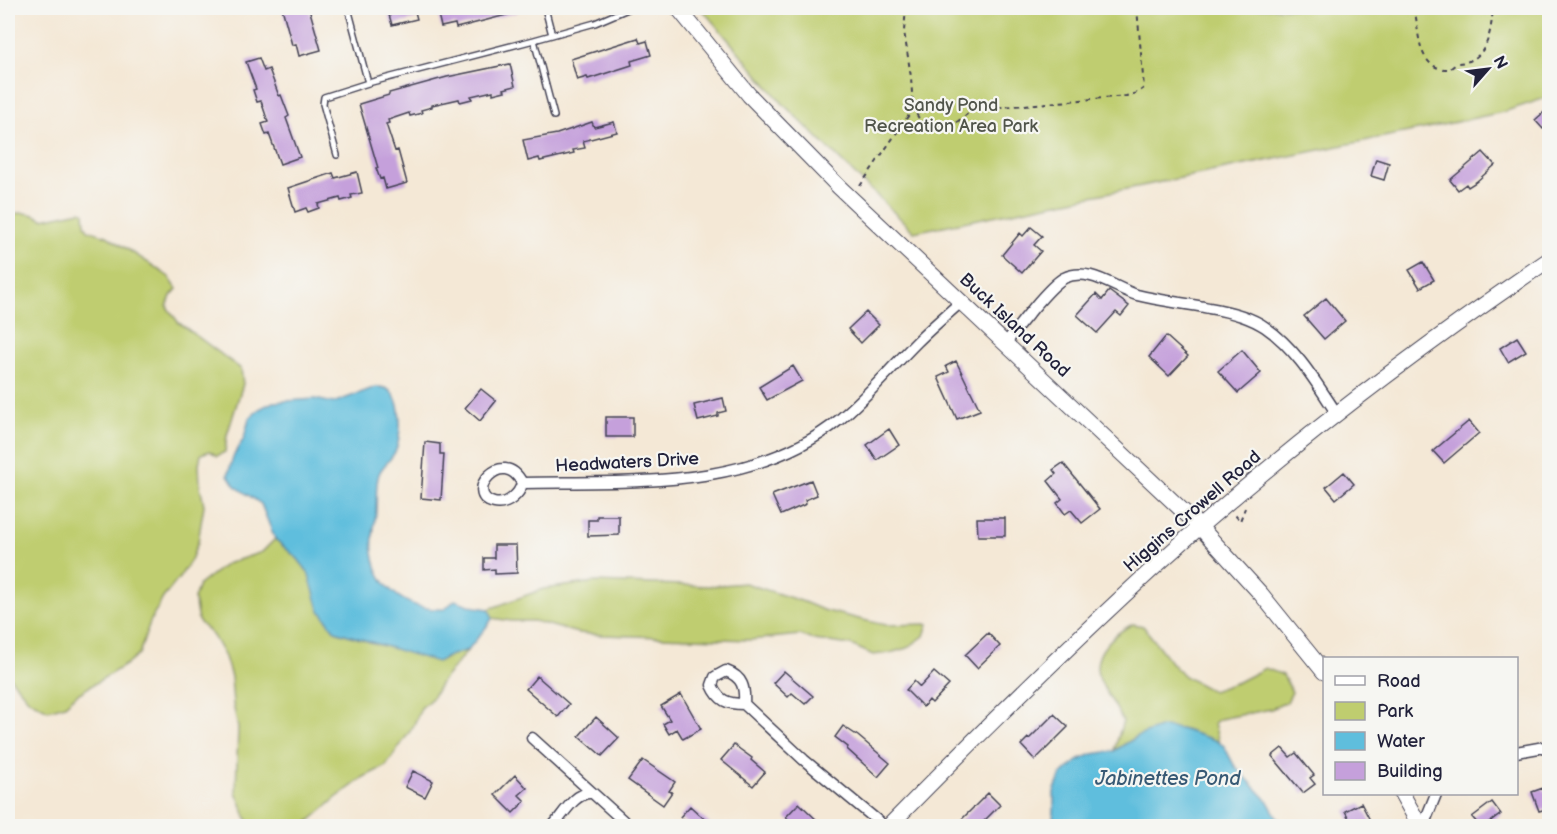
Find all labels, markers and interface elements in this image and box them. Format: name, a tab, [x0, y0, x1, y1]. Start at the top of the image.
north arrow	[1458, 39, 1518, 99]
text: N	[1489, 53, 1511, 72]
park label: Sandy Pond Recreation Area Park	[864, 95, 1038, 137]
street label: Buck Island Road	[955, 269, 1074, 382]
street label: Higgins Crowell Road	[1120, 446, 1265, 577]
street label: Headwaters Drive	[555, 448, 700, 477]
legend	[1323, 657, 1518, 795]
text: Road	[1377, 671, 1421, 692]
text: Park	[1377, 701, 1413, 722]
text: Water	[1377, 731, 1425, 752]
text: Building	[1377, 761, 1443, 782]
water label: Jabinettes Pond	[1094, 767, 1241, 791]

